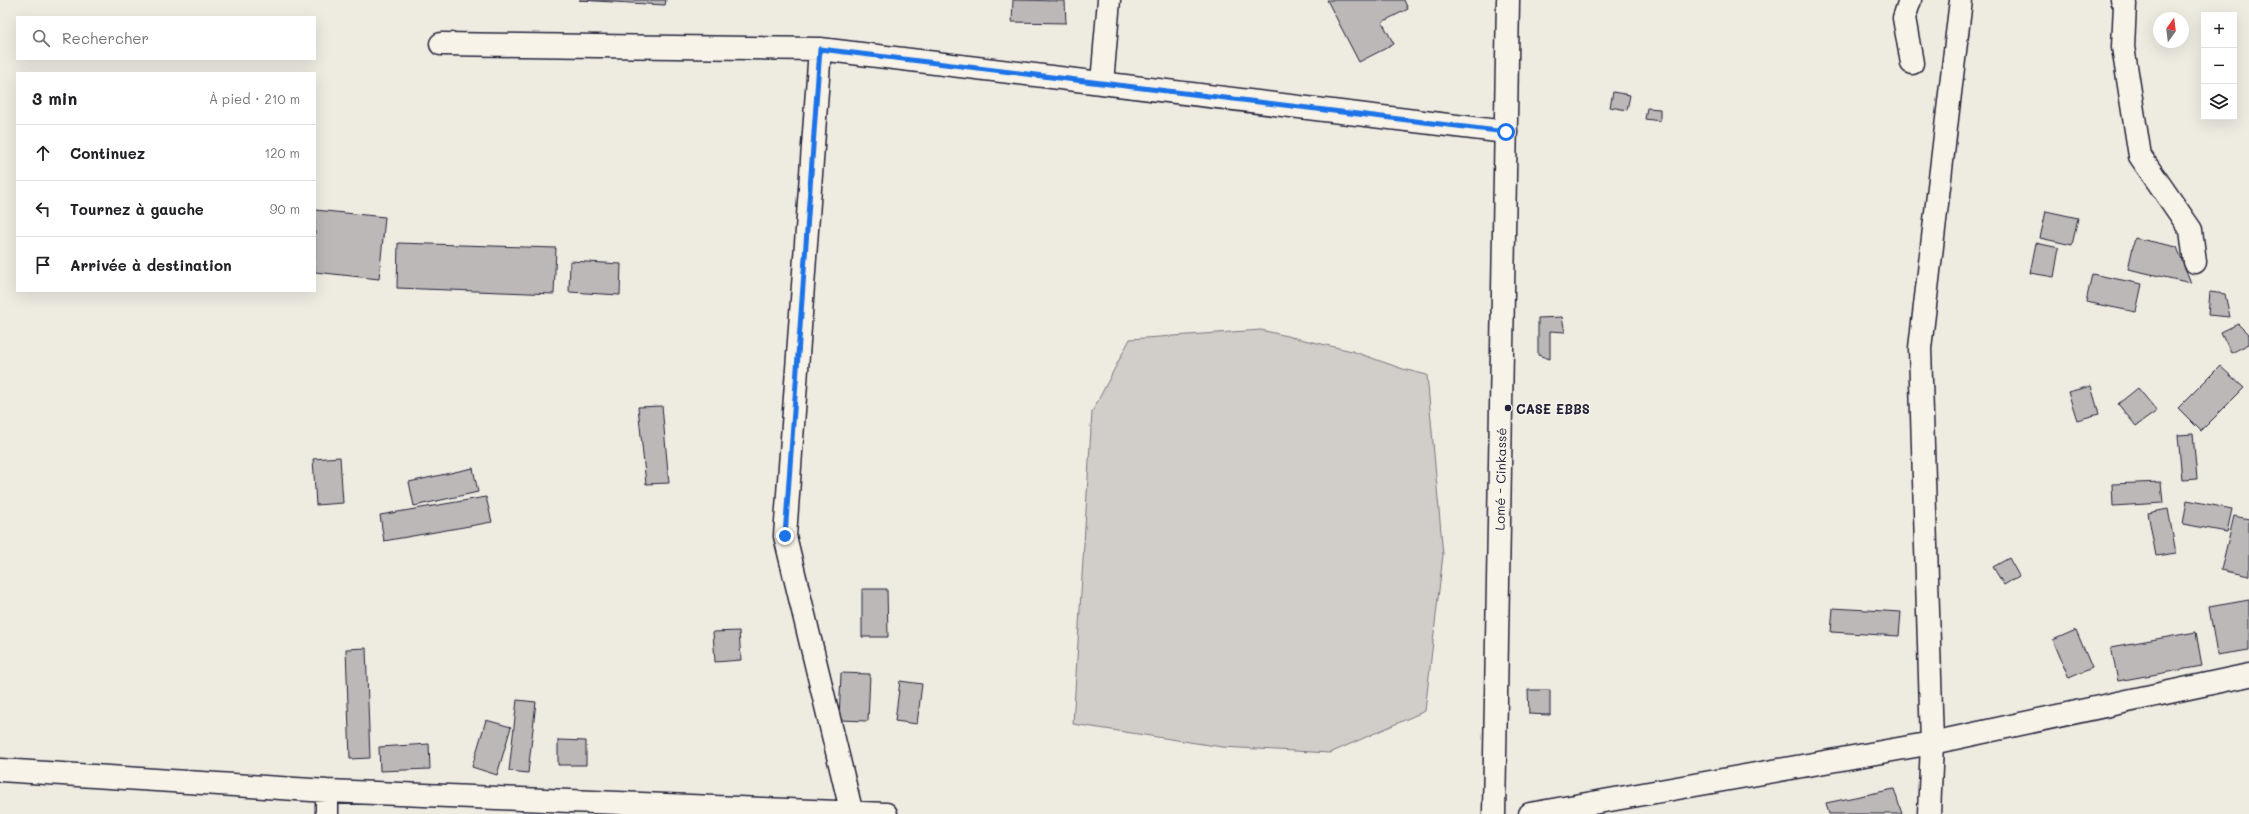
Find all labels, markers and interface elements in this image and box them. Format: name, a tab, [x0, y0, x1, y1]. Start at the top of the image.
north arrow	[2153, 12, 2189, 48]
map controls	[2201, 12, 2237, 120]
button: +	[2201, 12, 2237, 48]
search box	[16, 16, 316, 60]
icon: search	[30, 27, 52, 49]
text: Rechercher	[62, 28, 149, 48]
button: −	[2201, 48, 2237, 84]
button: layers	[2201, 84, 2237, 120]
text: 3 min	[32, 87, 77, 109]
text: À pied · 210 m	[209, 90, 300, 107]
route start	[1497, 123, 1515, 141]
icon: ahead	[32, 142, 54, 164]
text: Continuez	[70, 143, 145, 163]
text: 120 m	[264, 144, 300, 161]
icon: left	[32, 198, 54, 220]
text: Tournez à gauche	[70, 199, 204, 219]
text: 90 m	[270, 200, 300, 217]
icon: arrive	[32, 254, 54, 276]
text: Arrivée à destination	[70, 255, 232, 275]
place label: CASE EBBS	[1516, 400, 1590, 417]
marker: CASE EBBS	[1503, 403, 1513, 413]
street label: Lomé - Cinkassé	[1491, 427, 1509, 531]
route end	[776, 527, 794, 545]

